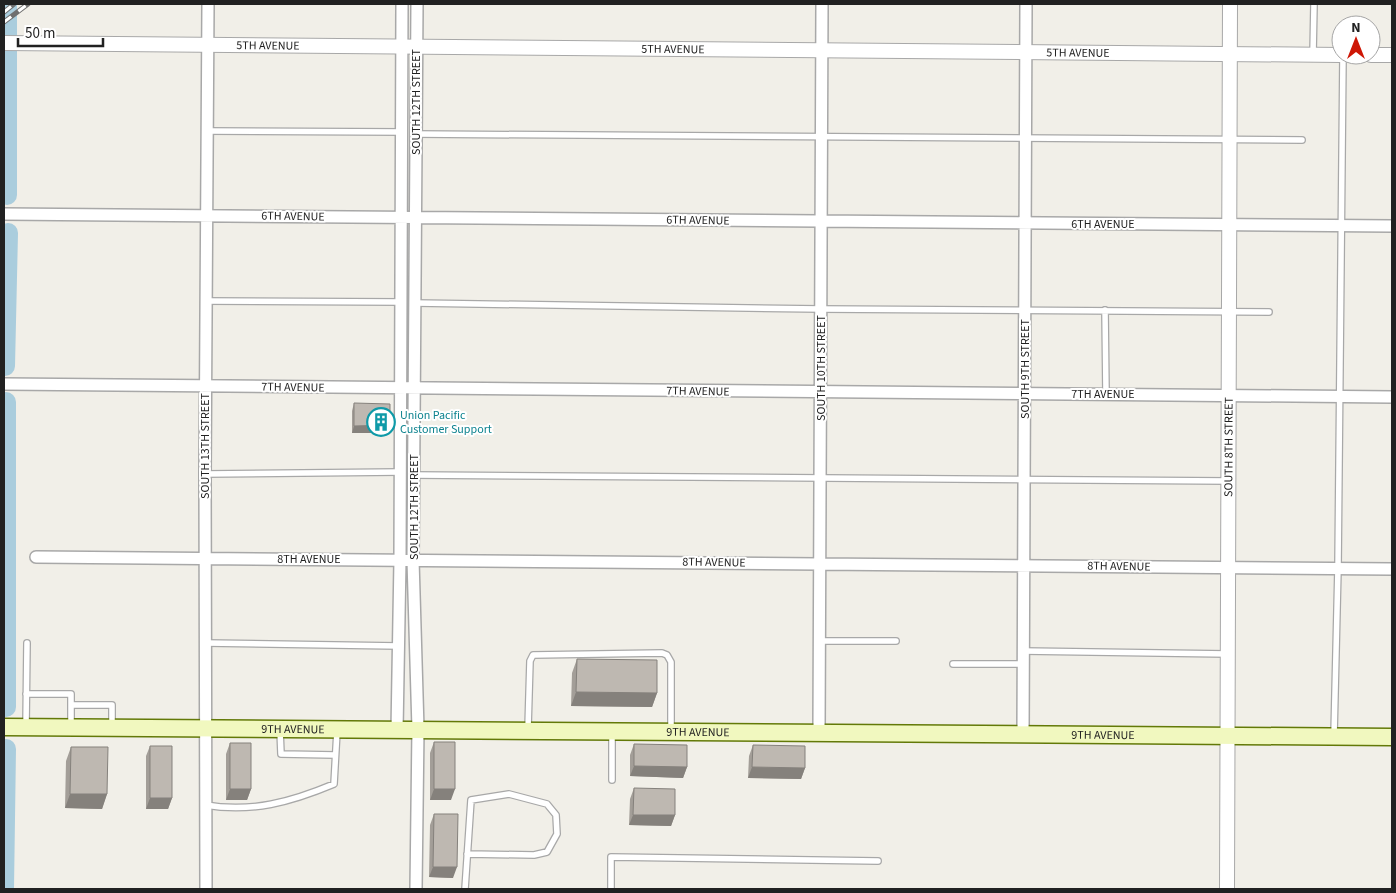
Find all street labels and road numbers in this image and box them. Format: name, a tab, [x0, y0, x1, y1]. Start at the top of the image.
street label: 5TH AVENUE	[236, 37, 300, 55]
street label: 5TH AVENUE	[641, 41, 705, 58]
street label: 5TH AVENUE	[1046, 44, 1110, 62]
street label: SOUTH 12TH STREET	[408, 49, 425, 155]
street label: 6TH AVENUE	[261, 207, 325, 226]
street label: 6TH AVENUE	[666, 211, 730, 230]
street label: 6TH AVENUE	[1071, 216, 1135, 233]
street label: SOUTH 10TH STREET	[813, 315, 830, 421]
street label: SOUTH 9TH STREET	[1017, 318, 1034, 419]
street label: 7TH AVENUE	[261, 378, 325, 397]
street label: 7TH AVENUE	[666, 382, 730, 401]
street label: 7TH AVENUE	[1071, 386, 1135, 403]
street label: SOUTH 13TH STREET	[197, 393, 214, 499]
street label: SOUTH 8TH STREET	[1220, 396, 1238, 497]
street label: SOUTH 12TH STREET	[406, 454, 423, 560]
street label: 8TH AVENUE	[277, 551, 341, 568]
street label: 8TH AVENUE	[682, 553, 746, 572]
street label: 8TH AVENUE	[1087, 557, 1151, 576]
street label: 9TH AVENUE	[261, 721, 325, 738]
street label: 9TH AVENUE	[666, 724, 730, 741]
street label: 9TH AVENUE	[1071, 727, 1135, 744]

